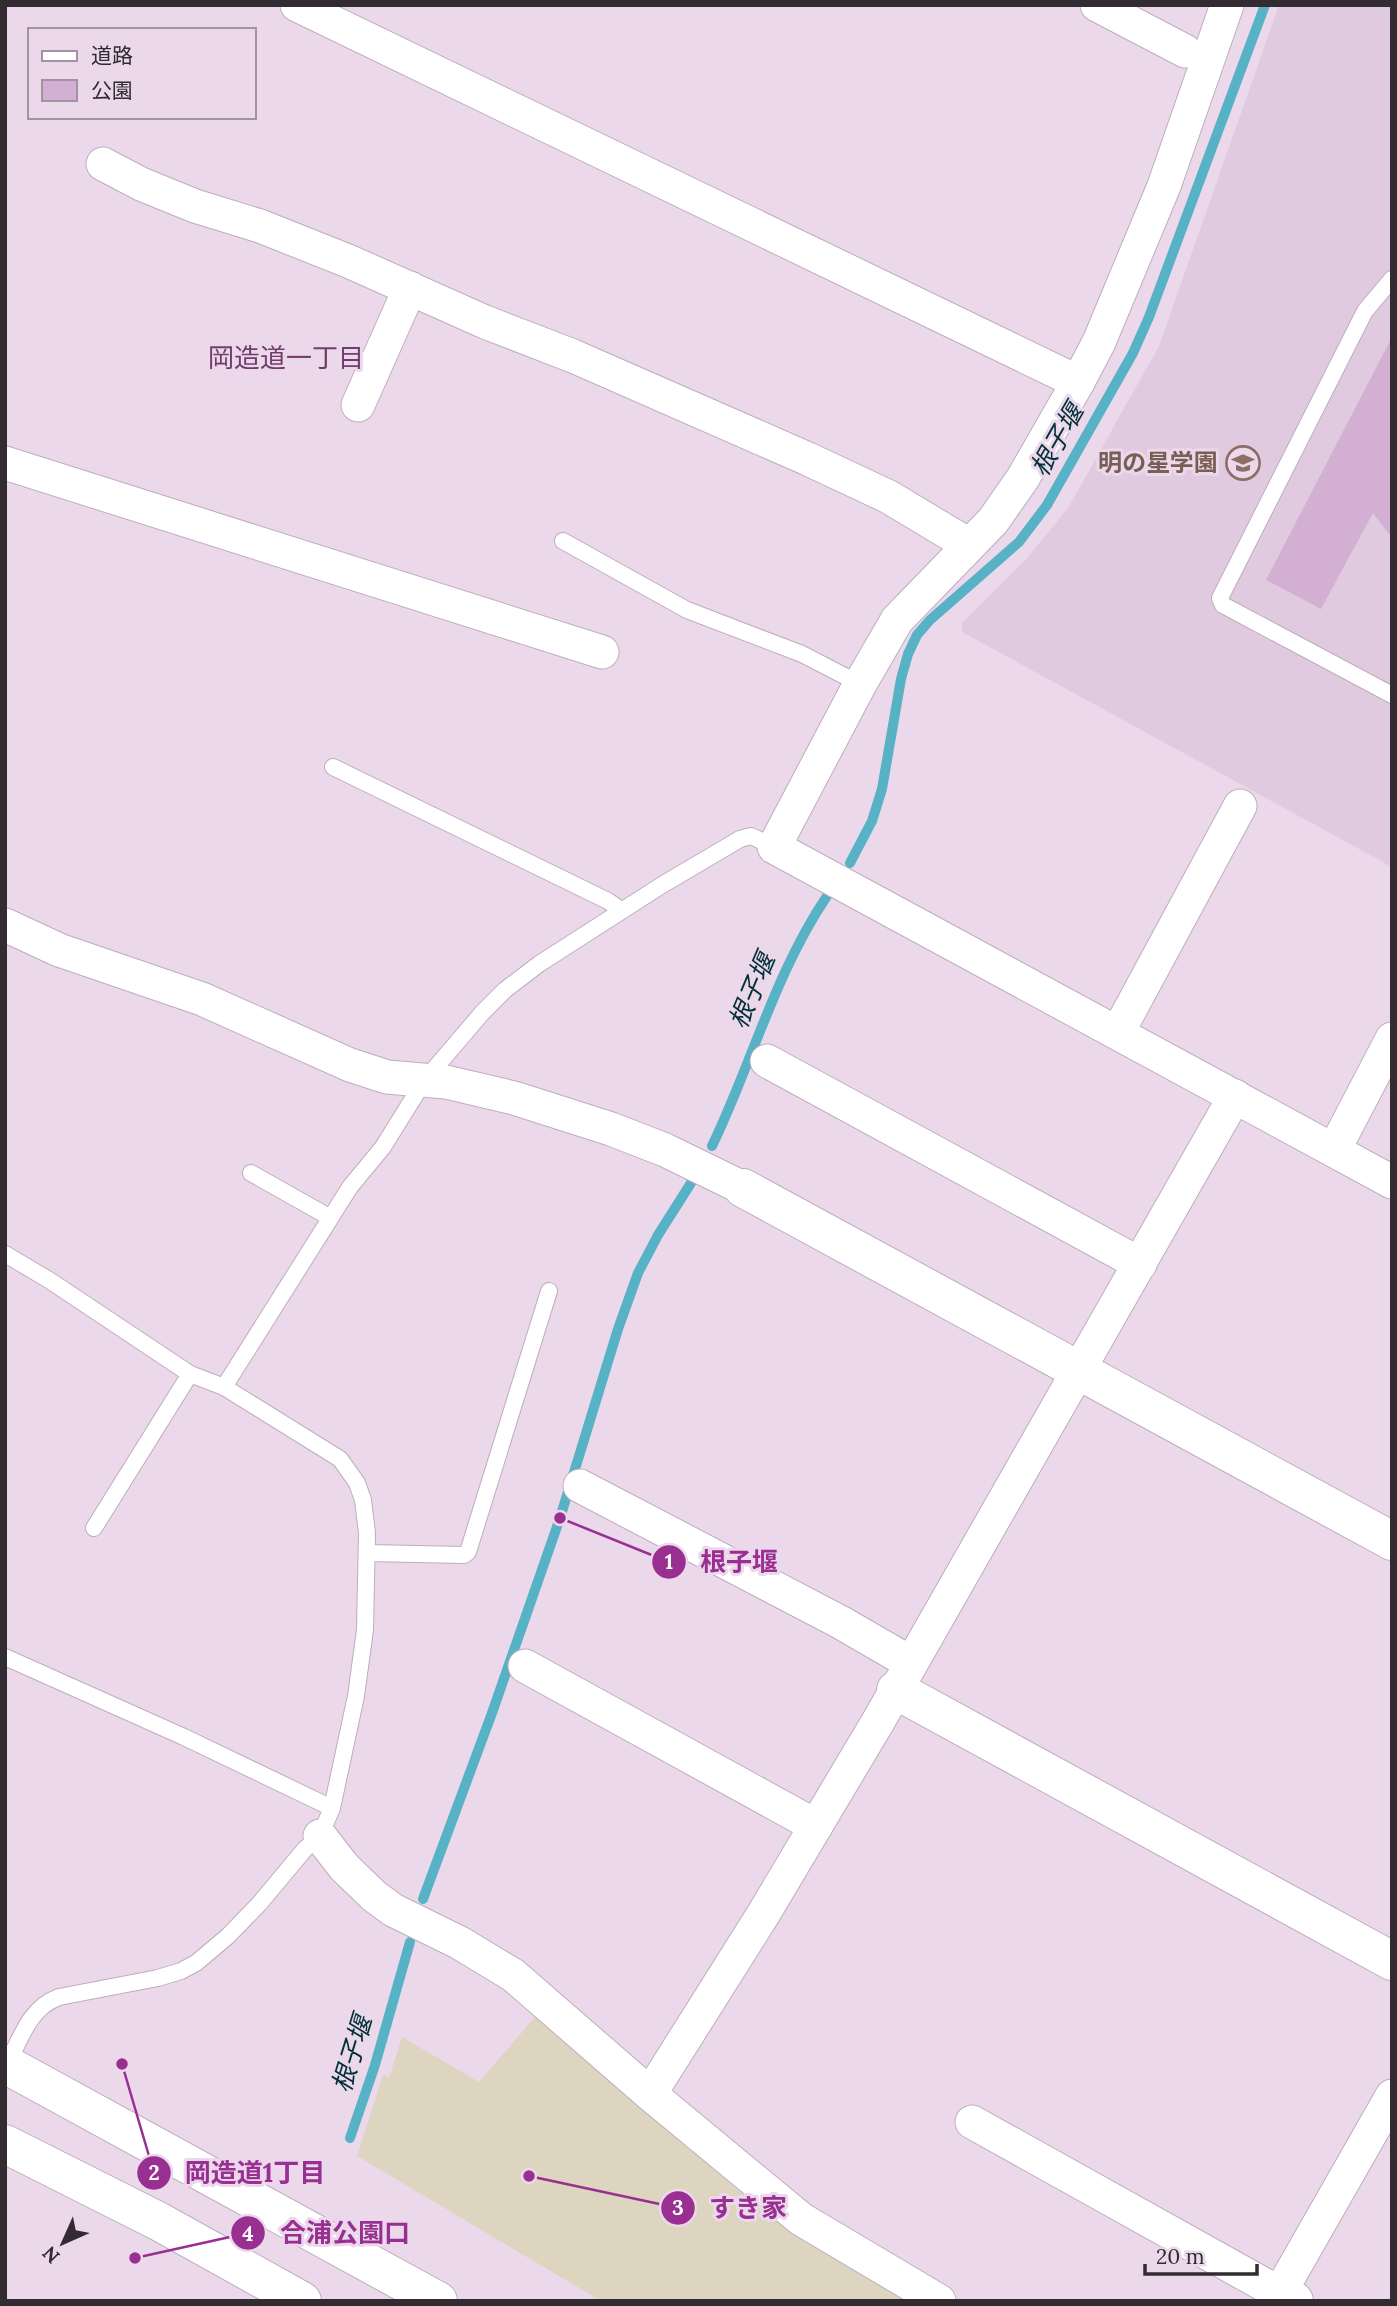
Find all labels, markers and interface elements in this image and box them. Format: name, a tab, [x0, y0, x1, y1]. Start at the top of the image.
legend	[28, 28, 256, 119]
text: 道路	[91, 42, 133, 69]
text: 公園	[91, 77, 133, 104]
district label: 岡造道一丁目	[208, 341, 364, 374]
water label: 根子堰	[1023, 394, 1092, 482]
school or university icon: 明の星学園	[1224, 444, 1262, 482]
place label: 明の星学園	[1098, 447, 1218, 478]
water label: 根子堰	[721, 945, 784, 1033]
callout: 根子堰	[651, 1538, 792, 1585]
text: 根子堰	[700, 1545, 778, 1578]
text: 1	[665, 1548, 673, 1575]
water label: 根子堰	[324, 2008, 380, 2096]
callout: 岡造道1丁目	[136, 2149, 340, 2196]
text: 岡造道1丁目	[185, 2156, 325, 2189]
text: 2	[148, 2159, 160, 2186]
callout: すき家	[660, 2185, 801, 2232]
text: すき家	[709, 2191, 787, 2224]
text: 3	[672, 2194, 684, 2221]
north arrow	[28, 2208, 98, 2278]
callout: 合浦公園口	[231, 2210, 424, 2257]
text: 合浦公園口	[280, 2216, 410, 2249]
text: 4	[242, 2220, 254, 2247]
scale bar	[1145, 2232, 1257, 2276]
text: N	[37, 2241, 65, 2269]
text: 20 m	[1156, 2243, 1205, 2270]

